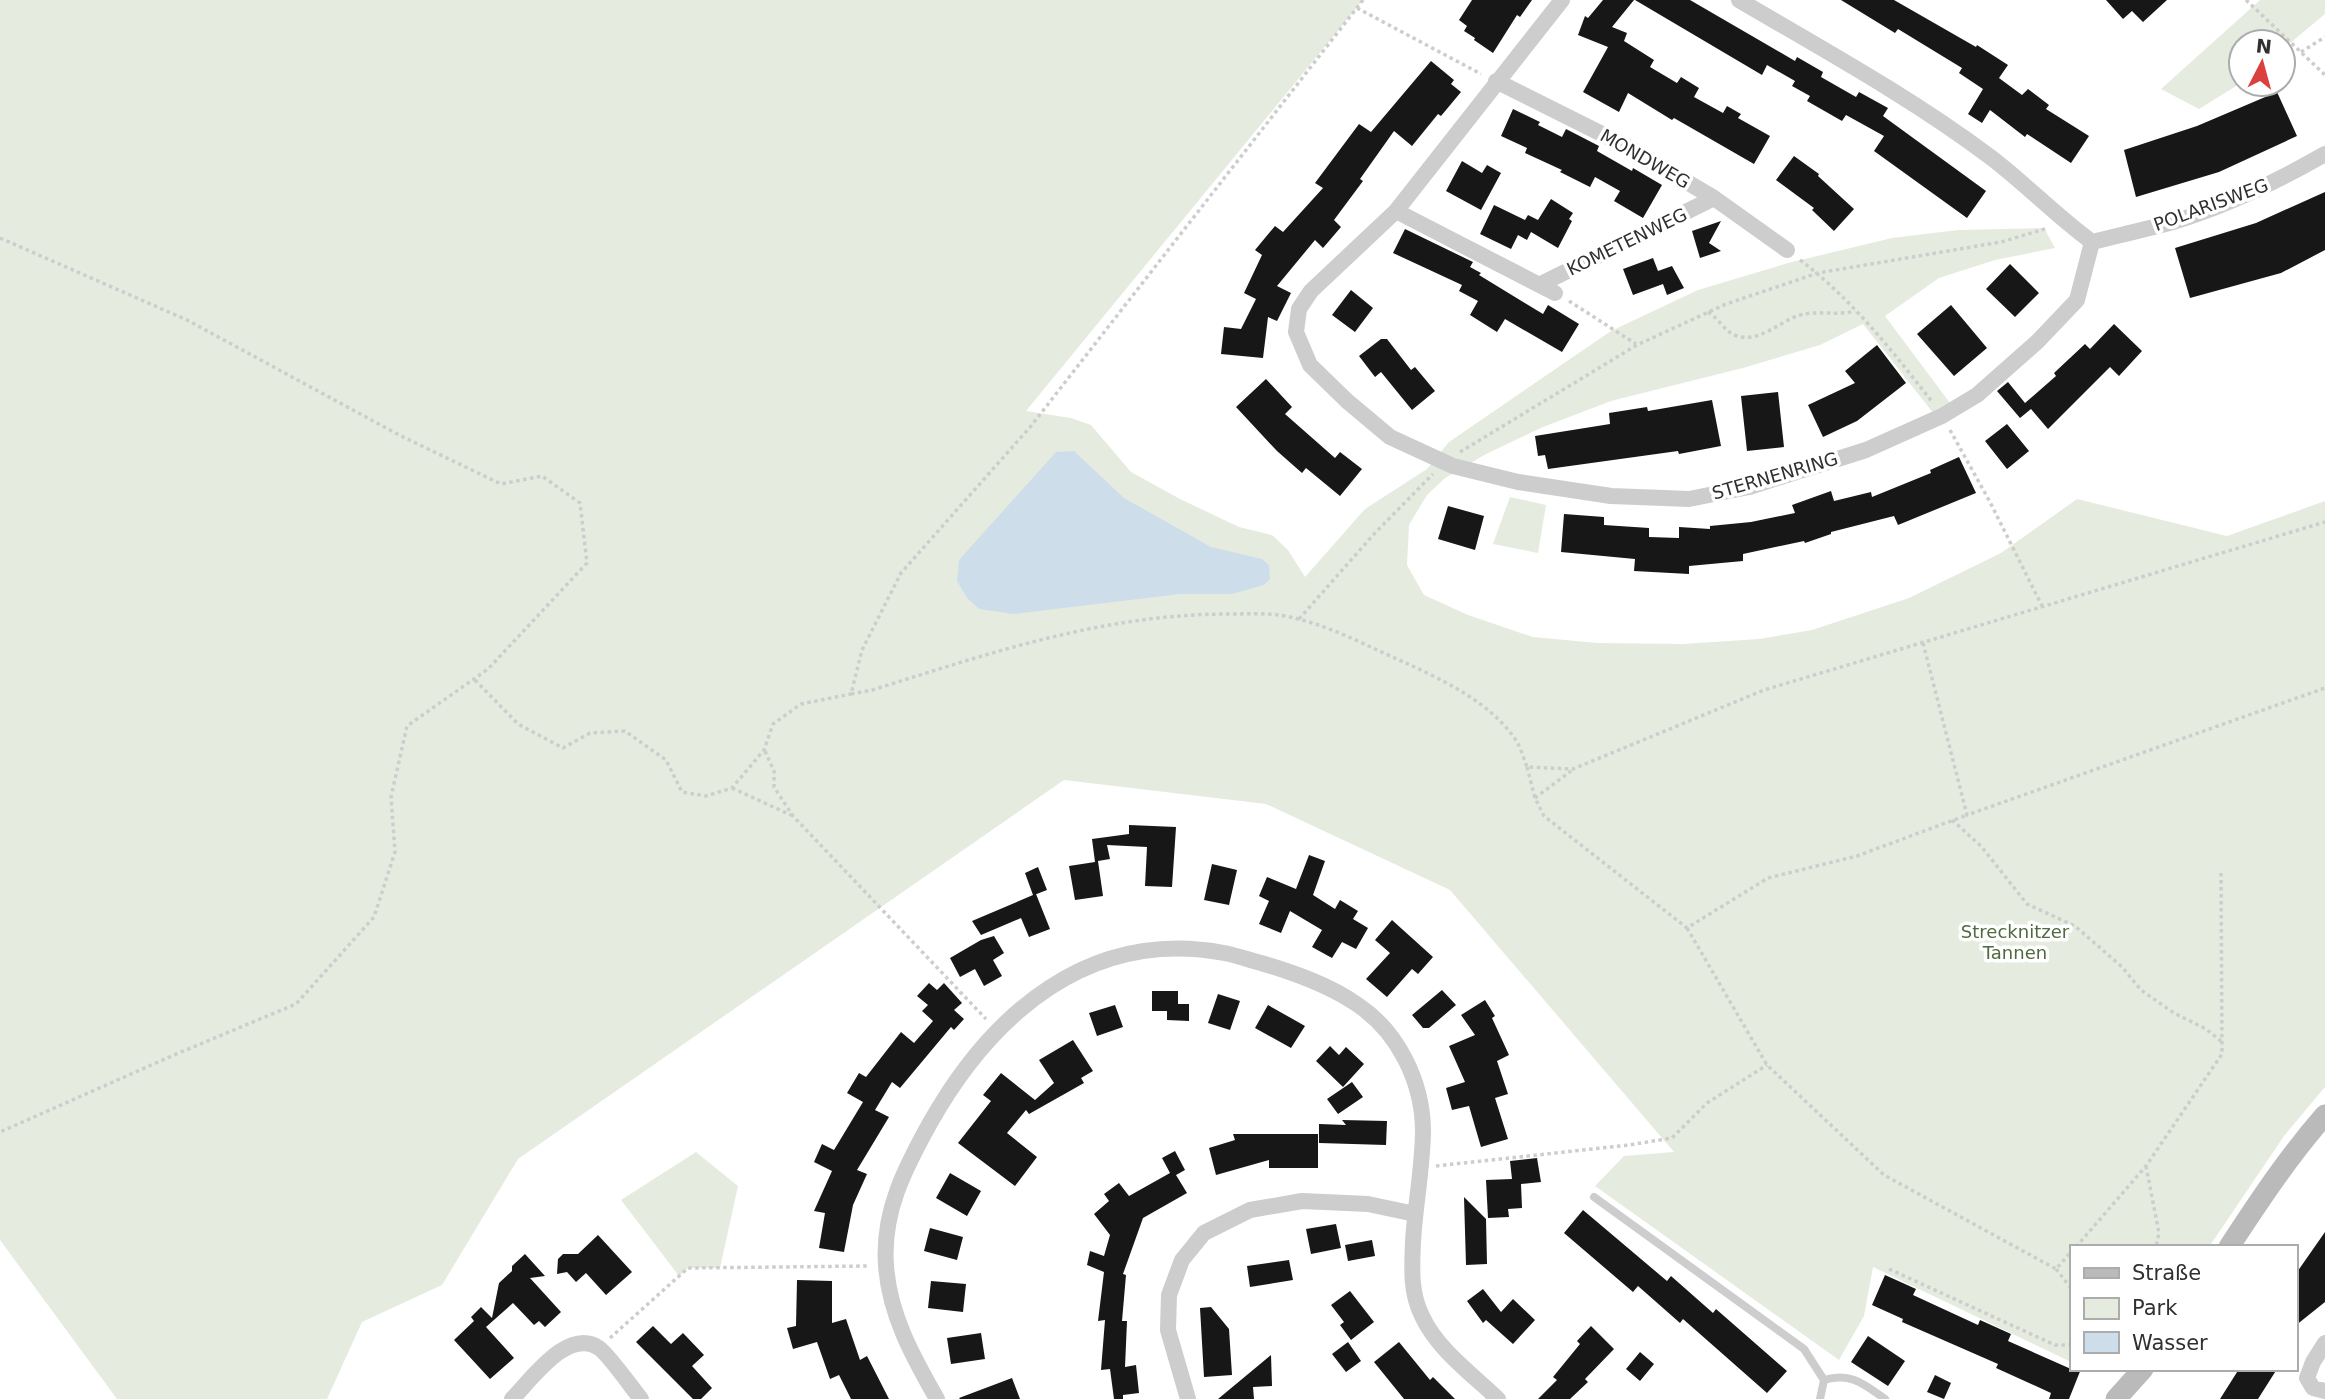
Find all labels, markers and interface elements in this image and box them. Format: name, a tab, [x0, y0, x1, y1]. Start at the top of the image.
north arrow	[2227, 28, 2297, 98]
text: N	[2255, 34, 2273, 58]
street label: MONDWEG	[1597, 124, 1694, 193]
street label: POLARISWEG	[2151, 174, 2271, 235]
street label: KOMETENWEG	[1563, 203, 1690, 280]
street label: STERNENRING	[1710, 448, 1840, 504]
park label: Strecknitzer Tannen	[1961, 921, 2070, 963]
legend	[2070, 1245, 2297, 1371]
text: Straße	[2132, 1261, 2201, 1285]
text: Park	[2132, 1296, 2178, 1320]
text: Wasser	[2132, 1331, 2208, 1355]

